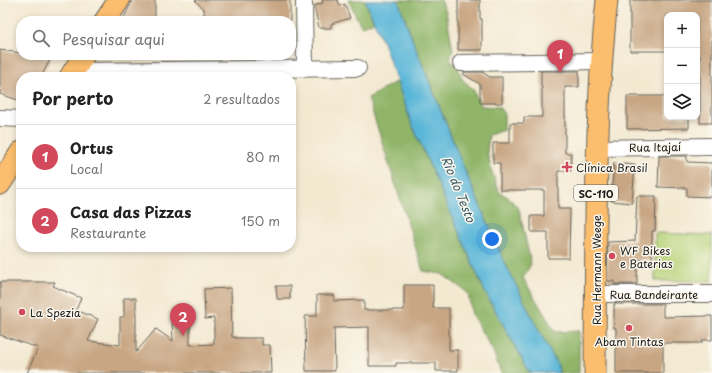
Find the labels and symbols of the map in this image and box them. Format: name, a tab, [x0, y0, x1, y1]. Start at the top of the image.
pin: 1	[547, 40, 573, 73]
street label: Rua Itajaí	[629, 138, 682, 156]
water label: Rio do Testo	[438, 153, 481, 226]
place label: Clínica Brasil	[576, 159, 648, 176]
marker: Clínica Brasil	[561, 161, 573, 173]
road number: SC-110	[574, 185, 618, 201]
street label: Rua Hermann Weege	[588, 215, 605, 325]
your location	[482, 229, 502, 249]
place label: WF Bikes e Baterias	[620, 242, 673, 272]
marker: WF Bikes e Baterias	[607, 251, 617, 261]
street label: Rua Bandeirante	[610, 286, 698, 303]
pin: 2	[170, 303, 196, 336]
place label: La Spezia	[30, 304, 81, 321]
marker: La Spezia	[17, 307, 27, 317]
marker: Abam Tintas	[624, 323, 634, 333]
place label: Abam Tintas	[595, 333, 663, 350]

